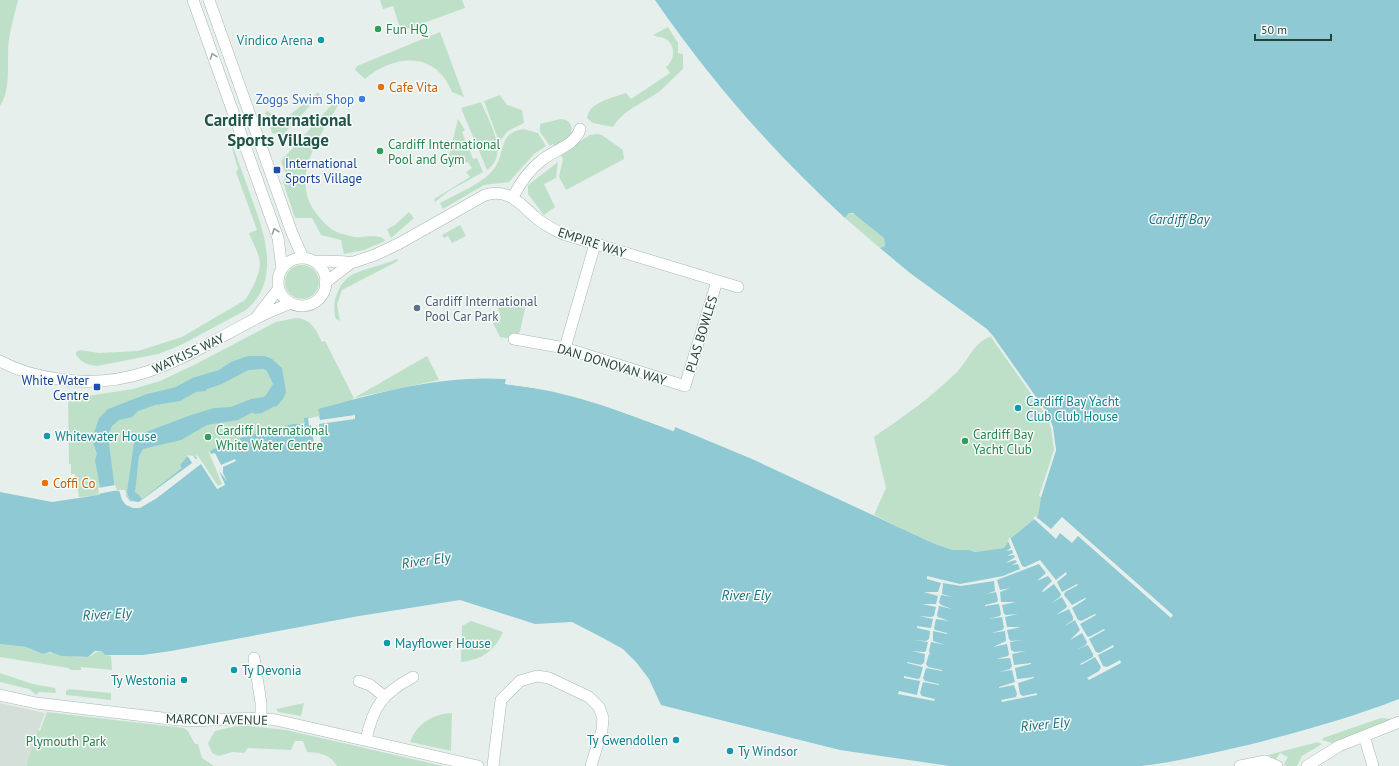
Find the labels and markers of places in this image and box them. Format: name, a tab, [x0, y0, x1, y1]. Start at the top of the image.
place label: Fun HQ	[386, 21, 429, 38]
marker: Fun HQ	[373, 24, 383, 34]
place label: Vindico Arena	[236, 32, 313, 49]
marker: Vindico Arena	[316, 35, 326, 45]
place label: Cafe Vita	[389, 79, 438, 96]
marker: Cafe Vita	[376, 82, 386, 92]
place label: Zoggs Swim Shop	[256, 91, 354, 108]
marker: Zoggs Swim Shop	[357, 94, 367, 104]
place label: Cardiff International Pool and Gym	[388, 136, 500, 168]
marker: Cardiff International Pool and Gym	[375, 146, 385, 156]
place label: International Sports Village	[285, 155, 362, 187]
marker: International Sports Village	[272, 165, 282, 175]
place label: Cardiff International Pool Car Park	[425, 293, 537, 325]
marker: Cardiff International Pool Car Park	[412, 303, 422, 313]
place label: White Water Centre	[22, 372, 90, 404]
marker: White Water Centre	[92, 382, 102, 392]
place label: Cardiff Bay Yacht Club Club House	[1026, 393, 1120, 425]
marker: Cardiff Bay Yacht Club Club House	[1013, 403, 1023, 413]
place label: Cardiff International White Water Centre	[216, 422, 328, 454]
place label: Cardiff Bay Yacht Club	[973, 426, 1033, 458]
place label: Whitewater House	[55, 428, 157, 445]
marker: Whitewater House	[42, 431, 52, 441]
marker: Cardiff International White Water Centre	[203, 432, 213, 442]
marker: Cardiff Bay Yacht Club	[960, 436, 970, 446]
place label: Coffi Co	[53, 475, 95, 492]
marker: Coffi Co	[40, 478, 50, 488]
place label: Mayflower House	[395, 635, 491, 652]
marker: Mayflower House	[382, 638, 392, 648]
place label: Ty Devonia	[242, 662, 302, 679]
marker: Ty Devonia	[229, 665, 239, 675]
place label: Ty Westonia	[111, 672, 176, 689]
marker: Ty Westonia	[179, 675, 189, 685]
place label: Ty Gwendollen	[587, 732, 668, 749]
marker: Ty Gwendollen	[671, 735, 681, 745]
place label: Ty Windsor	[738, 743, 798, 760]
marker: Ty Windsor	[725, 746, 735, 756]

